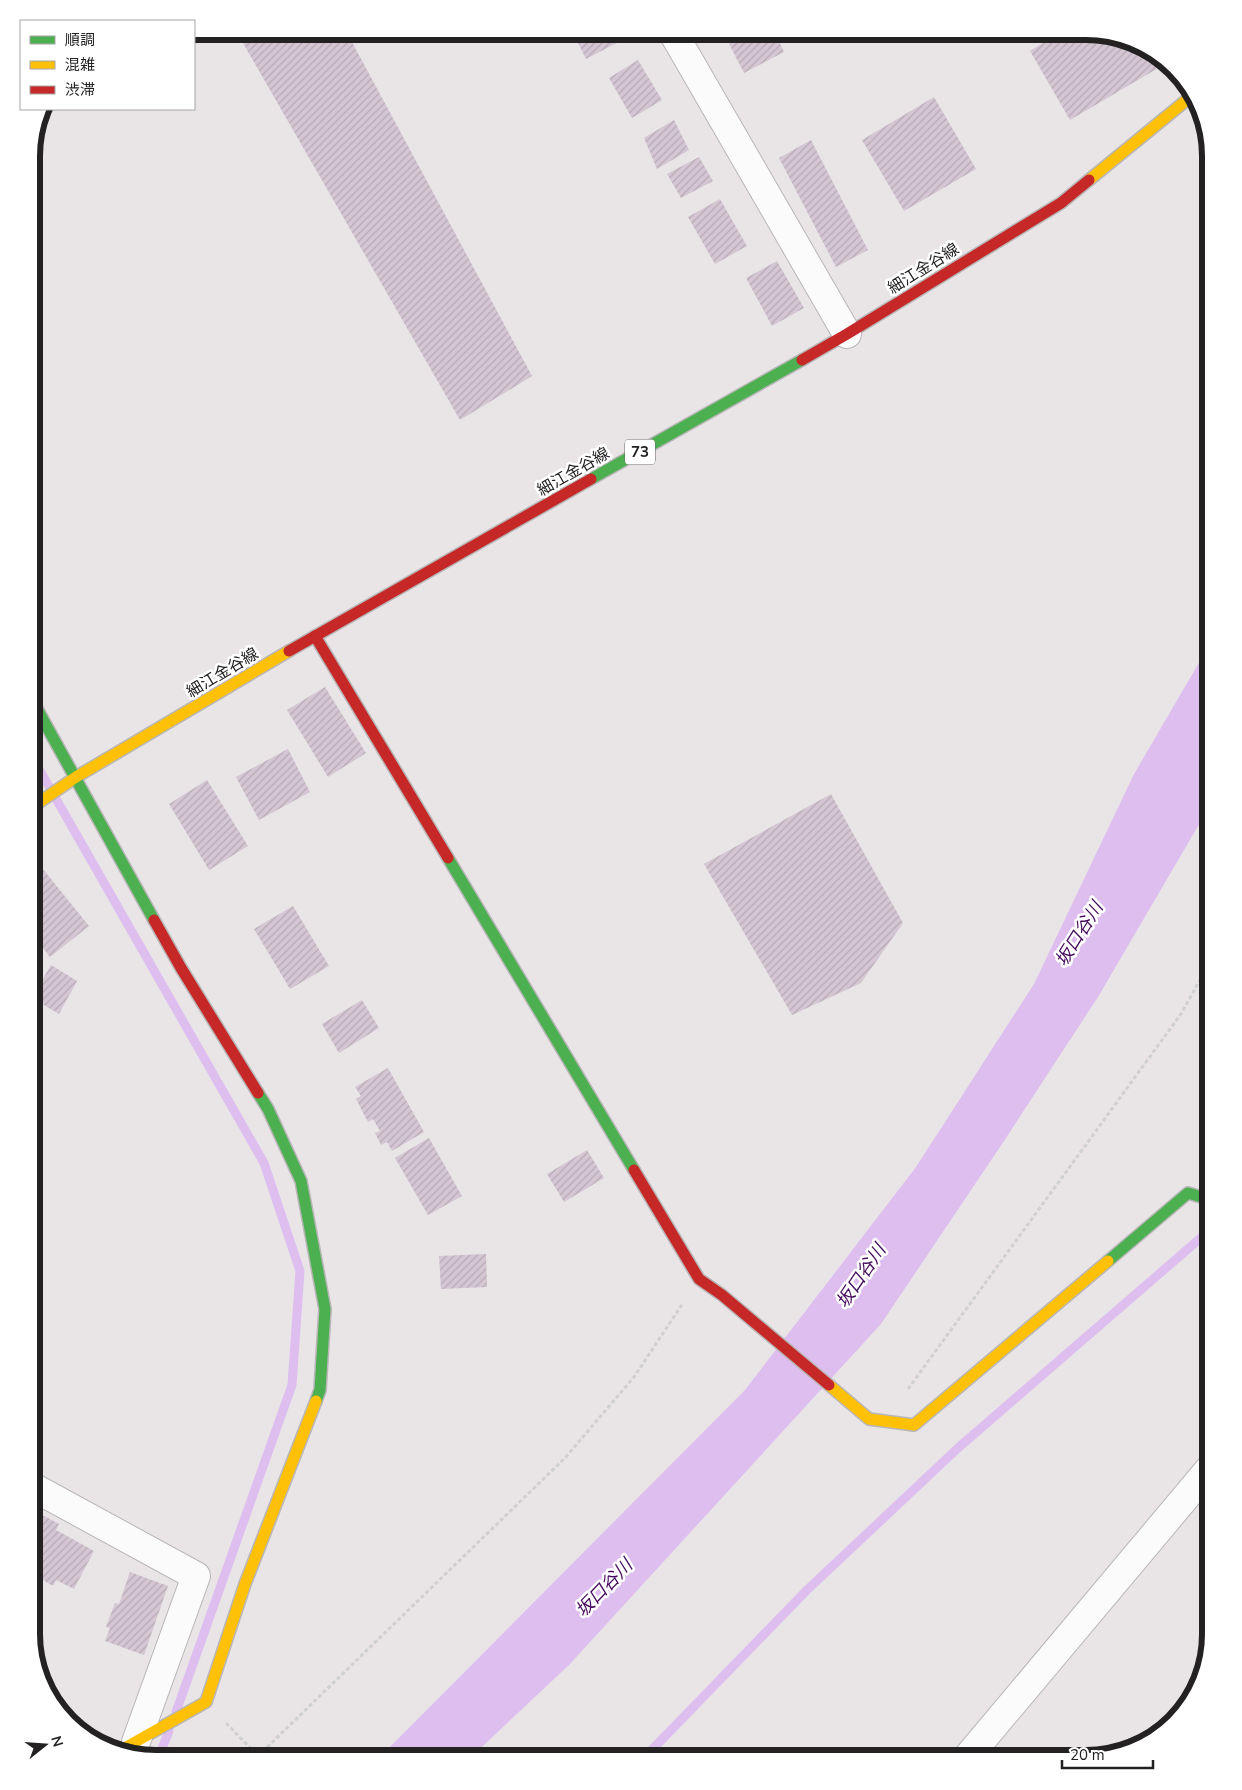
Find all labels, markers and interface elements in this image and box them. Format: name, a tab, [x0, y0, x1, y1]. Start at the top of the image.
legend	[20, 20, 195, 110]
text: 順調	[65, 30, 95, 50]
text: 混雑	[65, 55, 95, 75]
text: 渋滞	[65, 80, 95, 100]
street label: 細江金谷線	[884, 238, 963, 299]
road number: 73	[625, 440, 655, 464]
street label: 細江金谷線	[533, 442, 614, 501]
street label: 細江金谷線	[183, 643, 262, 703]
water label: 坂口谷川	[1050, 895, 1109, 971]
water label: 坂口谷川	[831, 1238, 892, 1313]
water label: 坂口谷川	[570, 1552, 639, 1622]
north arrow	[20, 1720, 70, 1770]
text: N	[46, 1734, 68, 1749]
scale bar	[1062, 1738, 1153, 1770]
text: 20 m	[1070, 1745, 1105, 1765]

